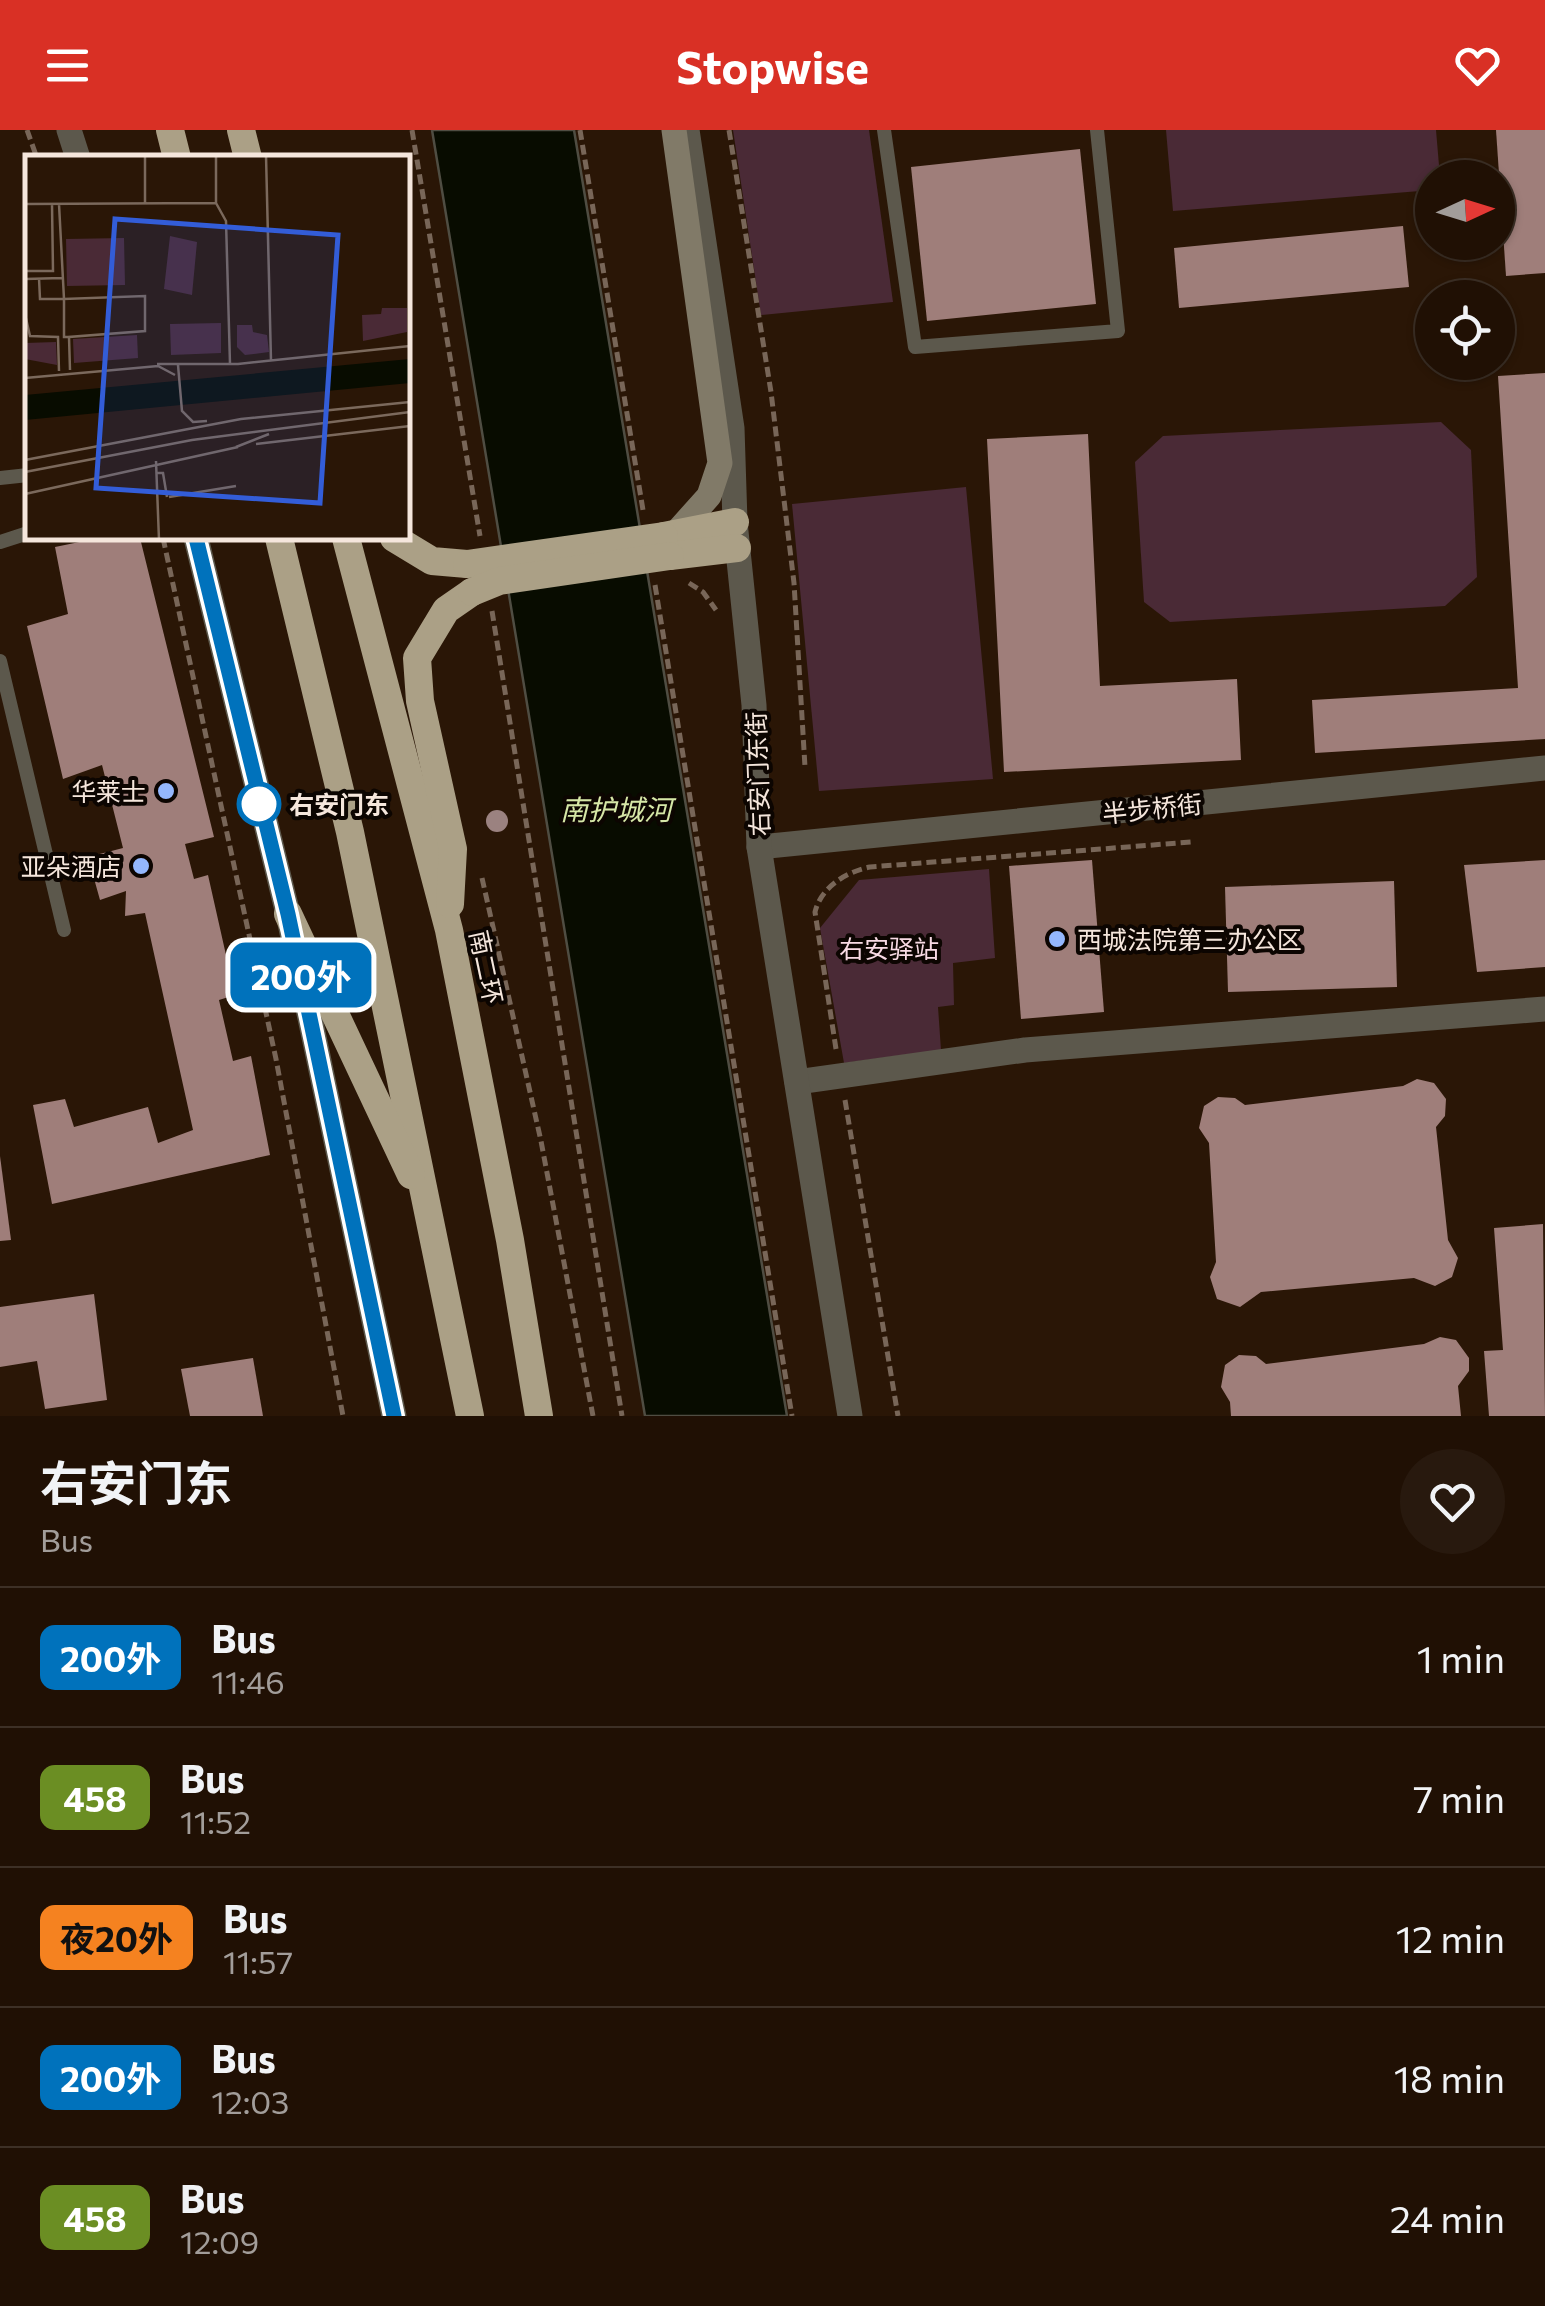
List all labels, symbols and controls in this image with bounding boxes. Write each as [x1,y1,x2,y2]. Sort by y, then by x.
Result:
icon: menu [40,38,95,93]
text: Stopwise [676,38,869,93]
icon: heart [1450,38,1505,93]
inset map [25,155,410,540]
north arrow [1415,160,1515,260]
map controls [1415,160,1515,380]
button: locate [1415,280,1515,380]
street label: 右安门东街 [740,711,774,837]
place label: 华莱士 [71,776,146,806]
marker: 华莱士 [155,780,177,802]
marker: 右安门东 [238,783,280,825]
street label: 半步桥街 [1101,788,1203,828]
place label: 右安门东 [289,789,389,819]
water label: 南护城河 [560,792,677,826]
place label: 亚朵酒店 [21,851,121,881]
marker: 亚朵酒店 [130,855,152,877]
place label: 西城法院第三办公区 [1077,924,1302,954]
street label: 南二环 [465,927,509,1007]
marker: 西城法院第三办公区 [1046,928,1068,950]
park label: 右安驿站 [839,933,939,963]
line badge: 200外 [231,942,371,1008]
text: 200外 [250,954,352,997]
button: heart [1400,1449,1505,1554]
text: 右安门东 [40,1452,232,1511]
text: Bus [40,1519,93,1559]
text: Bus [211,1614,276,1661]
text: 1 min [1417,1634,1505,1681]
text: 200外 [60,1636,161,1679]
text: 11:46 [211,1661,285,1701]
text: Bus [180,1754,245,1801]
text: 7 min [1413,1774,1505,1821]
text: 458 [63,1776,127,1819]
text: 11:52 [180,1801,251,1841]
text: Bus [223,1894,288,1941]
text: 12 min [1396,1914,1505,1961]
text: 夜20外 [60,1916,173,1959]
text: 11:57 [223,1941,293,1981]
text: Bus [211,2034,276,2081]
text: 18 min [1394,2054,1505,2101]
text: 200外 [60,2056,161,2099]
text: 12:03 [211,2081,289,2121]
text: Bus [180,2174,245,2221]
text: 24 min [1390,2194,1505,2241]
text: 458 [63,2196,127,2239]
text: 12:09 [180,2221,259,2261]

